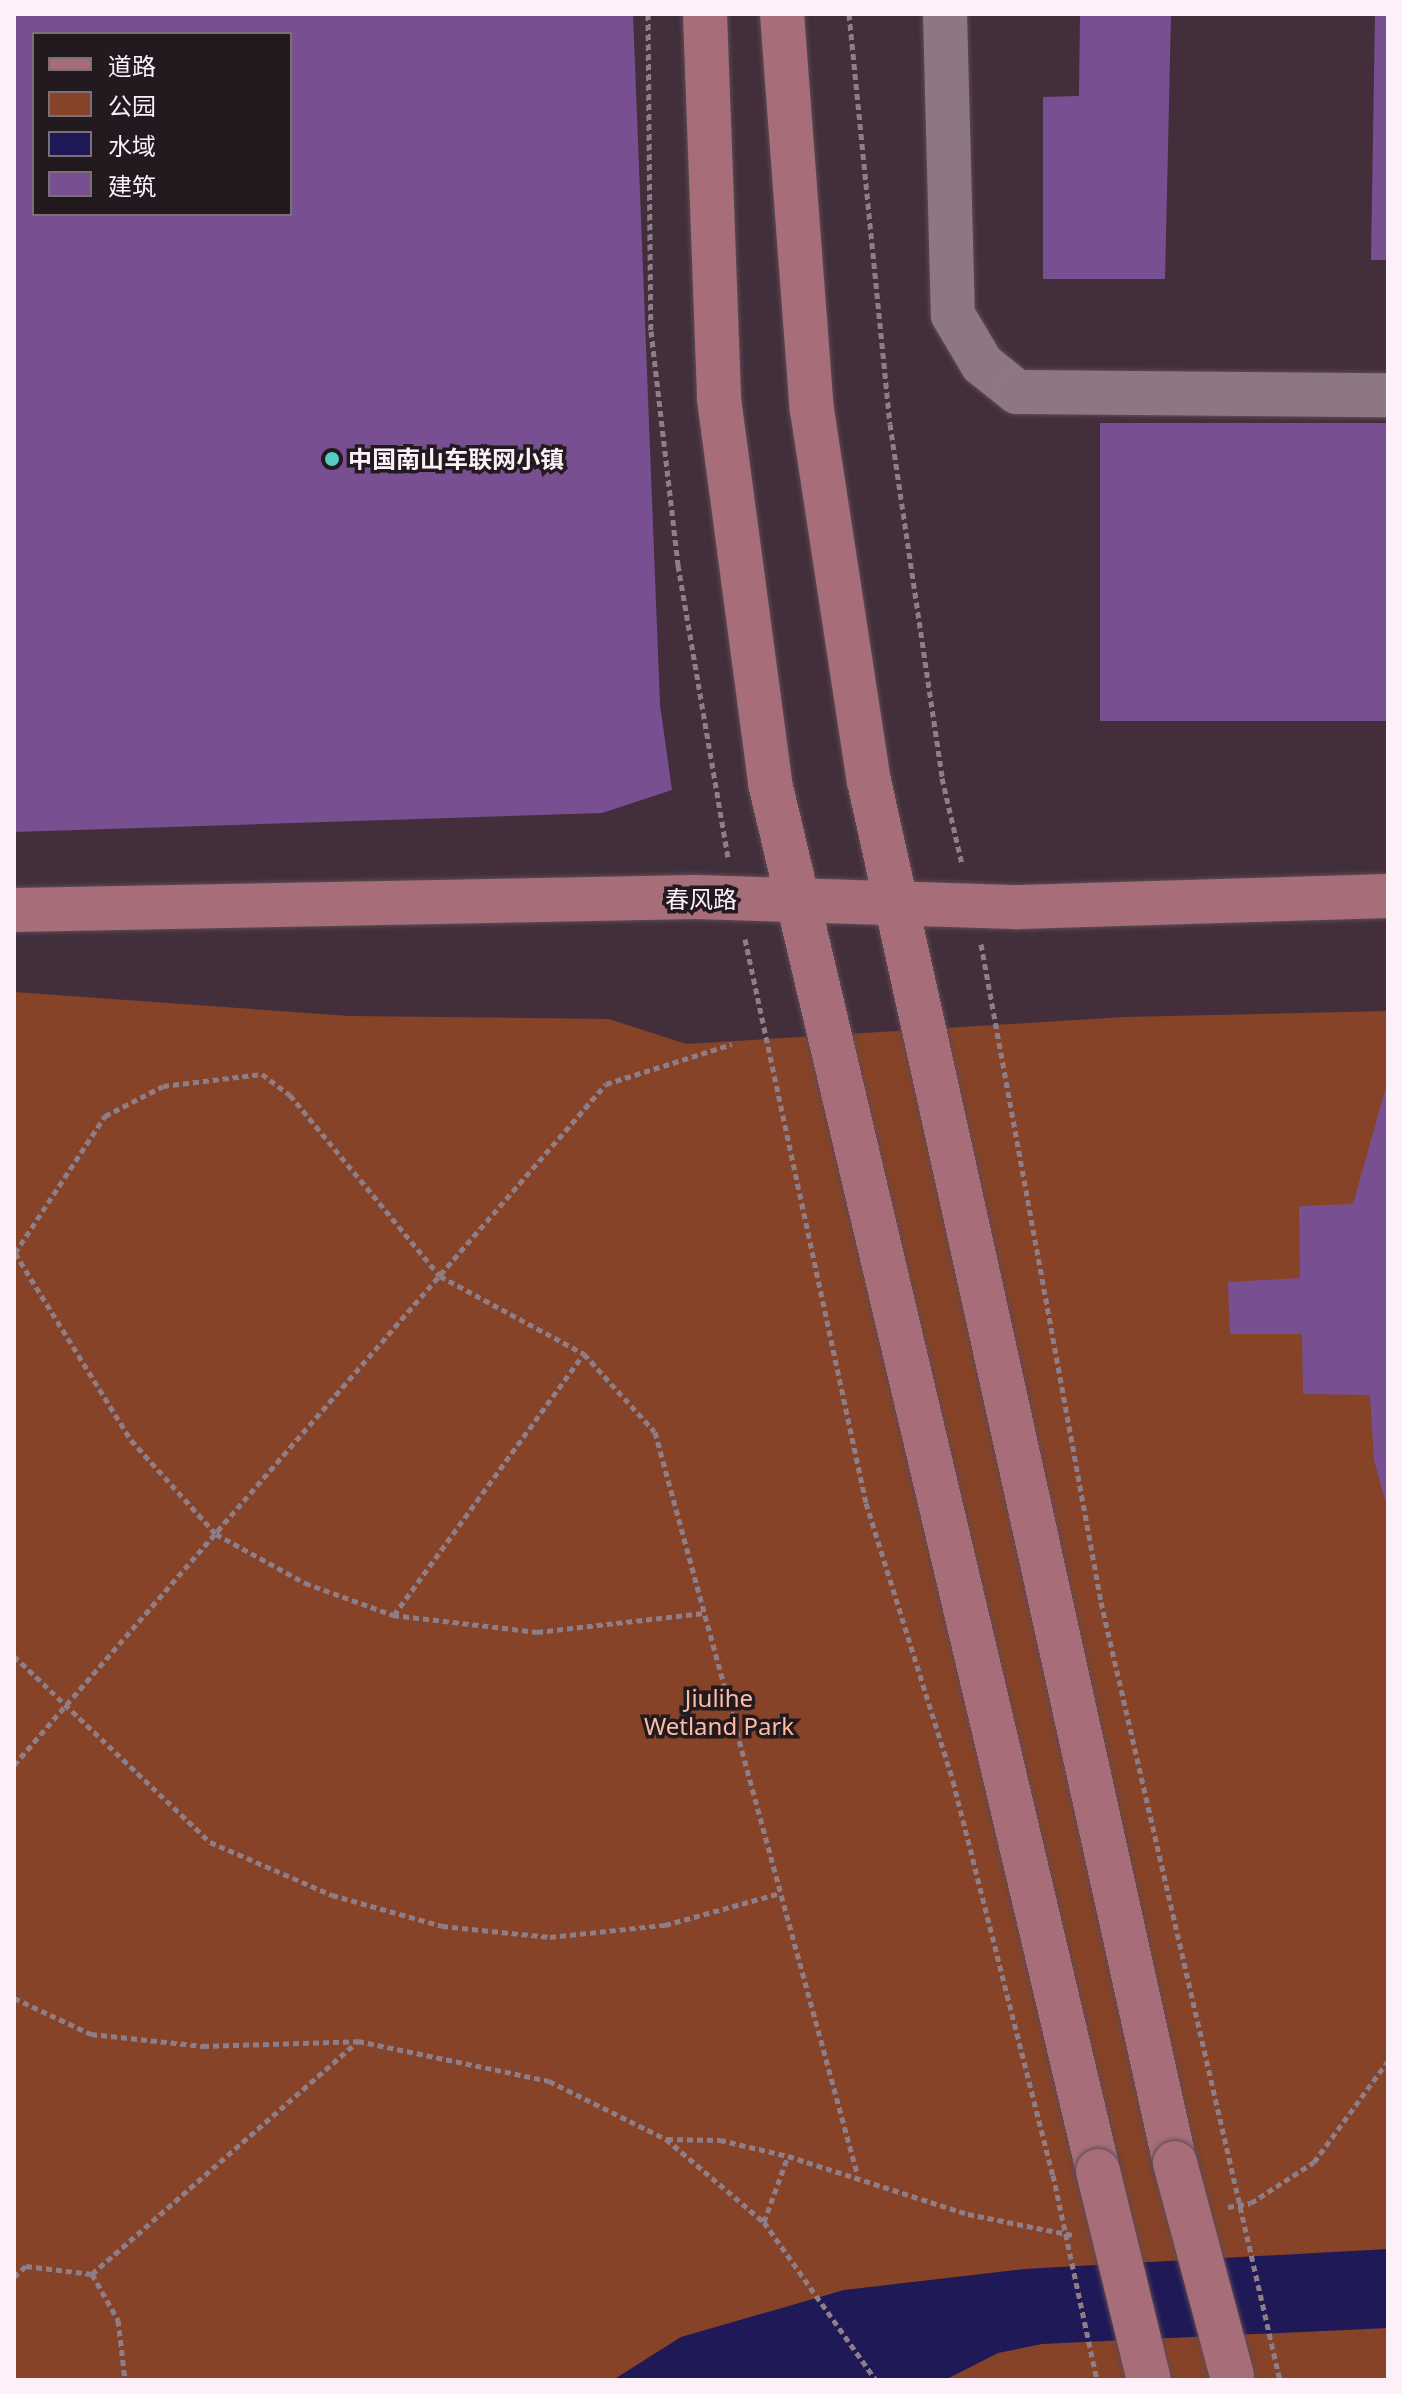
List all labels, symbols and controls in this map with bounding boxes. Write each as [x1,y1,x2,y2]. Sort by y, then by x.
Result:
legend [32,32,292,216]
text: 道路 [108,49,156,82]
text: 公园 [108,89,156,122]
text: 水域 [108,129,156,162]
text: 建筑 [108,169,156,202]
place label: 中国南山车联网小镇 [348,445,564,473]
marker: 中国南山车联网小镇 [323,450,341,468]
street label: 春风路 [665,885,737,913]
park label: Jiulihe Wetland Park [644,1684,794,1740]

